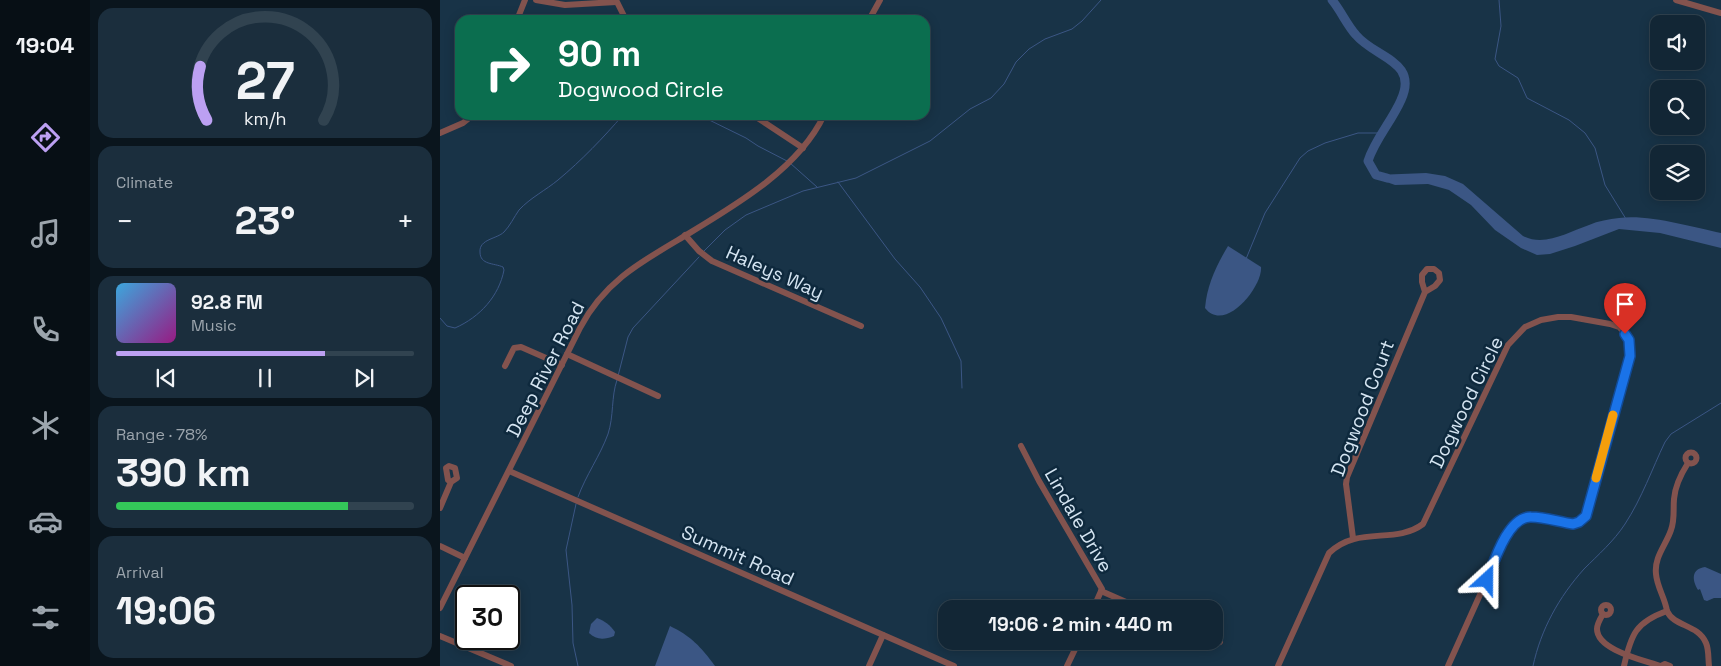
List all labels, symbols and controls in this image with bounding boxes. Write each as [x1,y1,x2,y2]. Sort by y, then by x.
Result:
map controls [1650,15,1705,200]
button: sound [1650,15,1705,70]
text: 19:04 [16,31,74,59]
text: 90 m [558,32,641,76]
icon: right [475,35,540,100]
text: 27 [235,48,295,114]
text: Dogwood Circle [558,75,724,103]
button: search [1650,80,1705,135]
text: km/h [244,107,286,130]
icon: directions [28,120,63,155]
button: layers [1650,145,1705,200]
text: Climate [116,172,173,193]
text: 23° [235,197,295,245]
text: − [116,203,133,239]
text: + [397,203,414,239]
icon: music [28,216,63,251]
street label: Haleys Way [722,240,828,305]
pin [1604,283,1646,334]
text: 92.8 FM [191,290,263,315]
icon: arrive [1611,290,1639,318]
street label: Deep River Road [501,297,590,441]
icon: phone [28,312,63,347]
text: Music [191,315,237,336]
street label: Dogwood Circle [1424,332,1509,472]
street label: Dogwood Court [1325,337,1400,480]
icon: previous [152,364,180,392]
icon: pause [251,364,279,392]
icon: next [350,364,378,392]
icon: climate [28,408,63,443]
text: Range · 78% [116,424,207,445]
text: 390 km [116,449,251,497]
street label: Lindale Drive [1039,464,1118,577]
icon: car [28,504,63,539]
street label: Summit Road [678,519,798,591]
position arrow [1460,553,1512,605]
text: Arrival [116,562,164,583]
speed limit sign: 30 [455,585,520,650]
text: 19:06 [116,587,216,635]
icon: filters [28,600,63,635]
text: 19:06 · 2 min · 440 m [988,612,1173,637]

